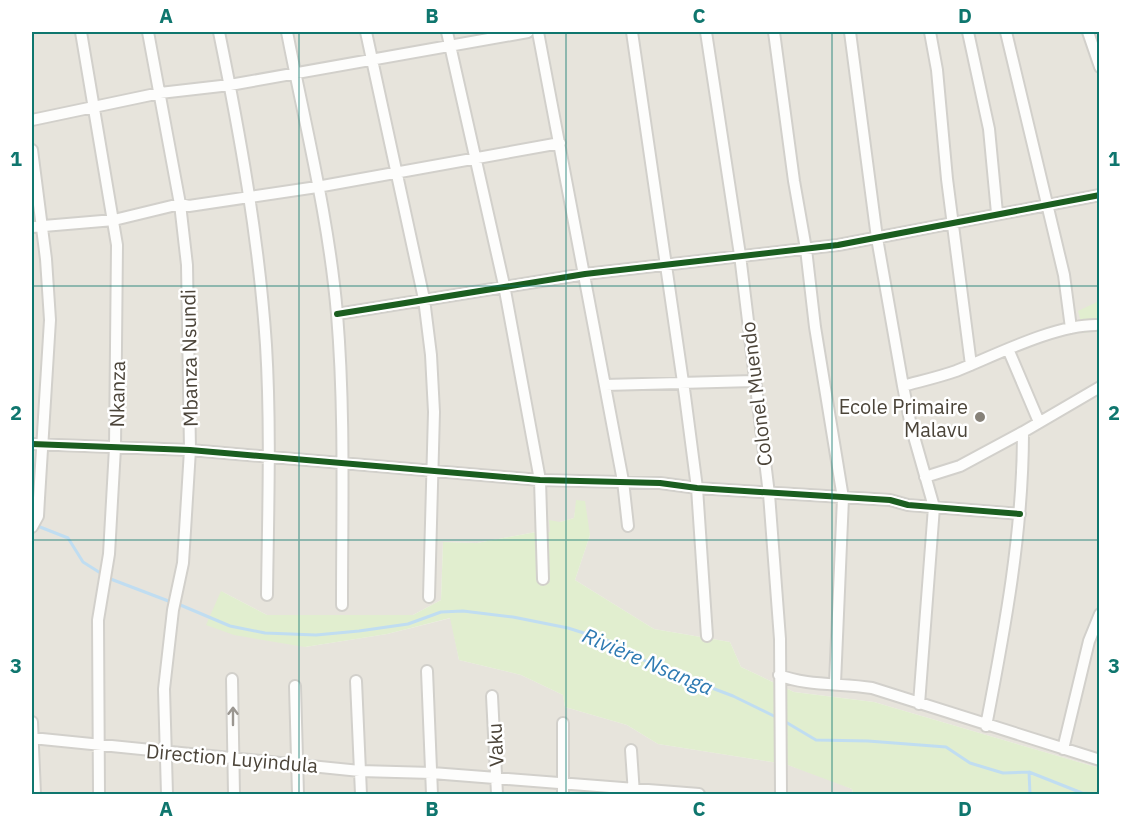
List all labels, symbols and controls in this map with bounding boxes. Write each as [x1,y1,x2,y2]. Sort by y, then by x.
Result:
text: A [159,2,173,29]
text: B [425,2,439,29]
text: C [692,2,706,29]
text: D [958,2,972,29]
text: 1 [10,145,22,172]
text: 1 [1108,145,1120,172]
street label: Mbanza Nsundi [174,289,204,427]
street label: Colonel Muendo [734,320,778,468]
street label: Nkanza [103,360,131,428]
place label: Ecole Primaire Malavu [839,393,968,443]
text: 2 [10,399,22,426]
text: 2 [1108,399,1120,426]
marker: Ecole Primaire Malavu [973,410,987,424]
water label: Rivière Nsanga [578,621,718,701]
text: 3 [10,652,22,679]
text: 3 [1108,652,1120,679]
one-way arrow [227,706,238,726]
street label: Vaku [480,722,510,768]
street label: Direction Luyindula [145,737,319,779]
text: A [159,795,173,822]
text: B [425,795,439,822]
text: C [692,795,706,822]
text: D [958,795,972,822]

